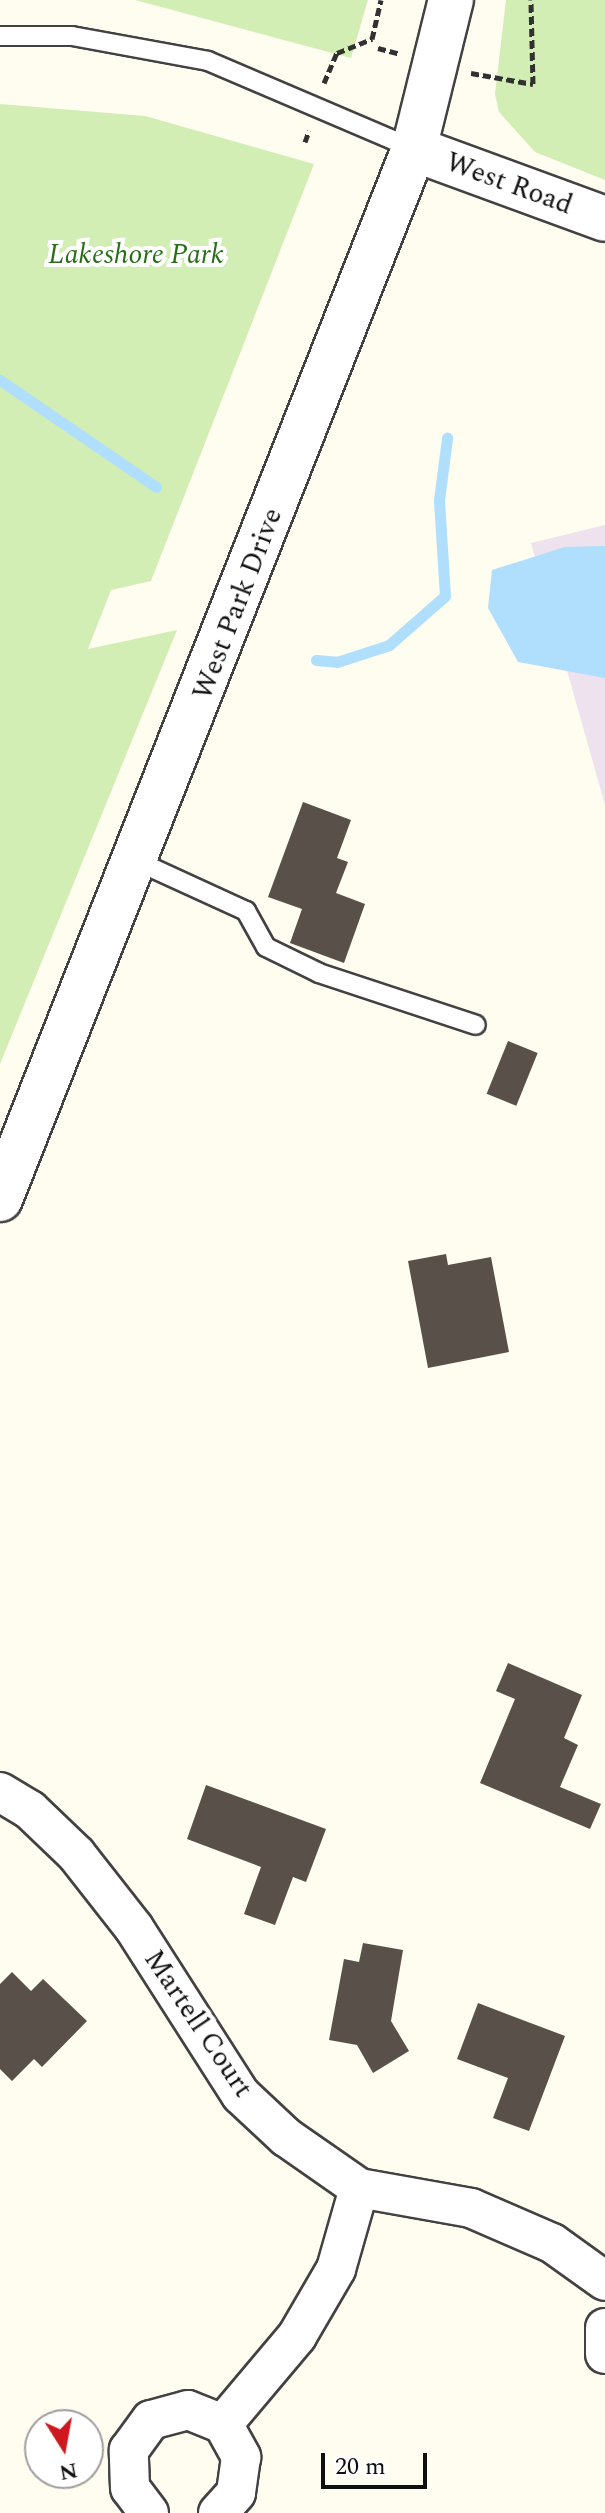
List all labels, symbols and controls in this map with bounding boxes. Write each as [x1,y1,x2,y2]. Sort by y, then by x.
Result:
street label: West Road [441,146,577,222]
park label: Lakeshore Park [48,238,224,272]
street label: West Park Drive [186,503,290,705]
street label: Martell Court [136,1944,260,2104]
north arrow [24,2409,104,2489]
scale bar [325,2437,431,2487]
text: 20 m [335,2449,386,2485]
text: N [56,2453,80,2489]

